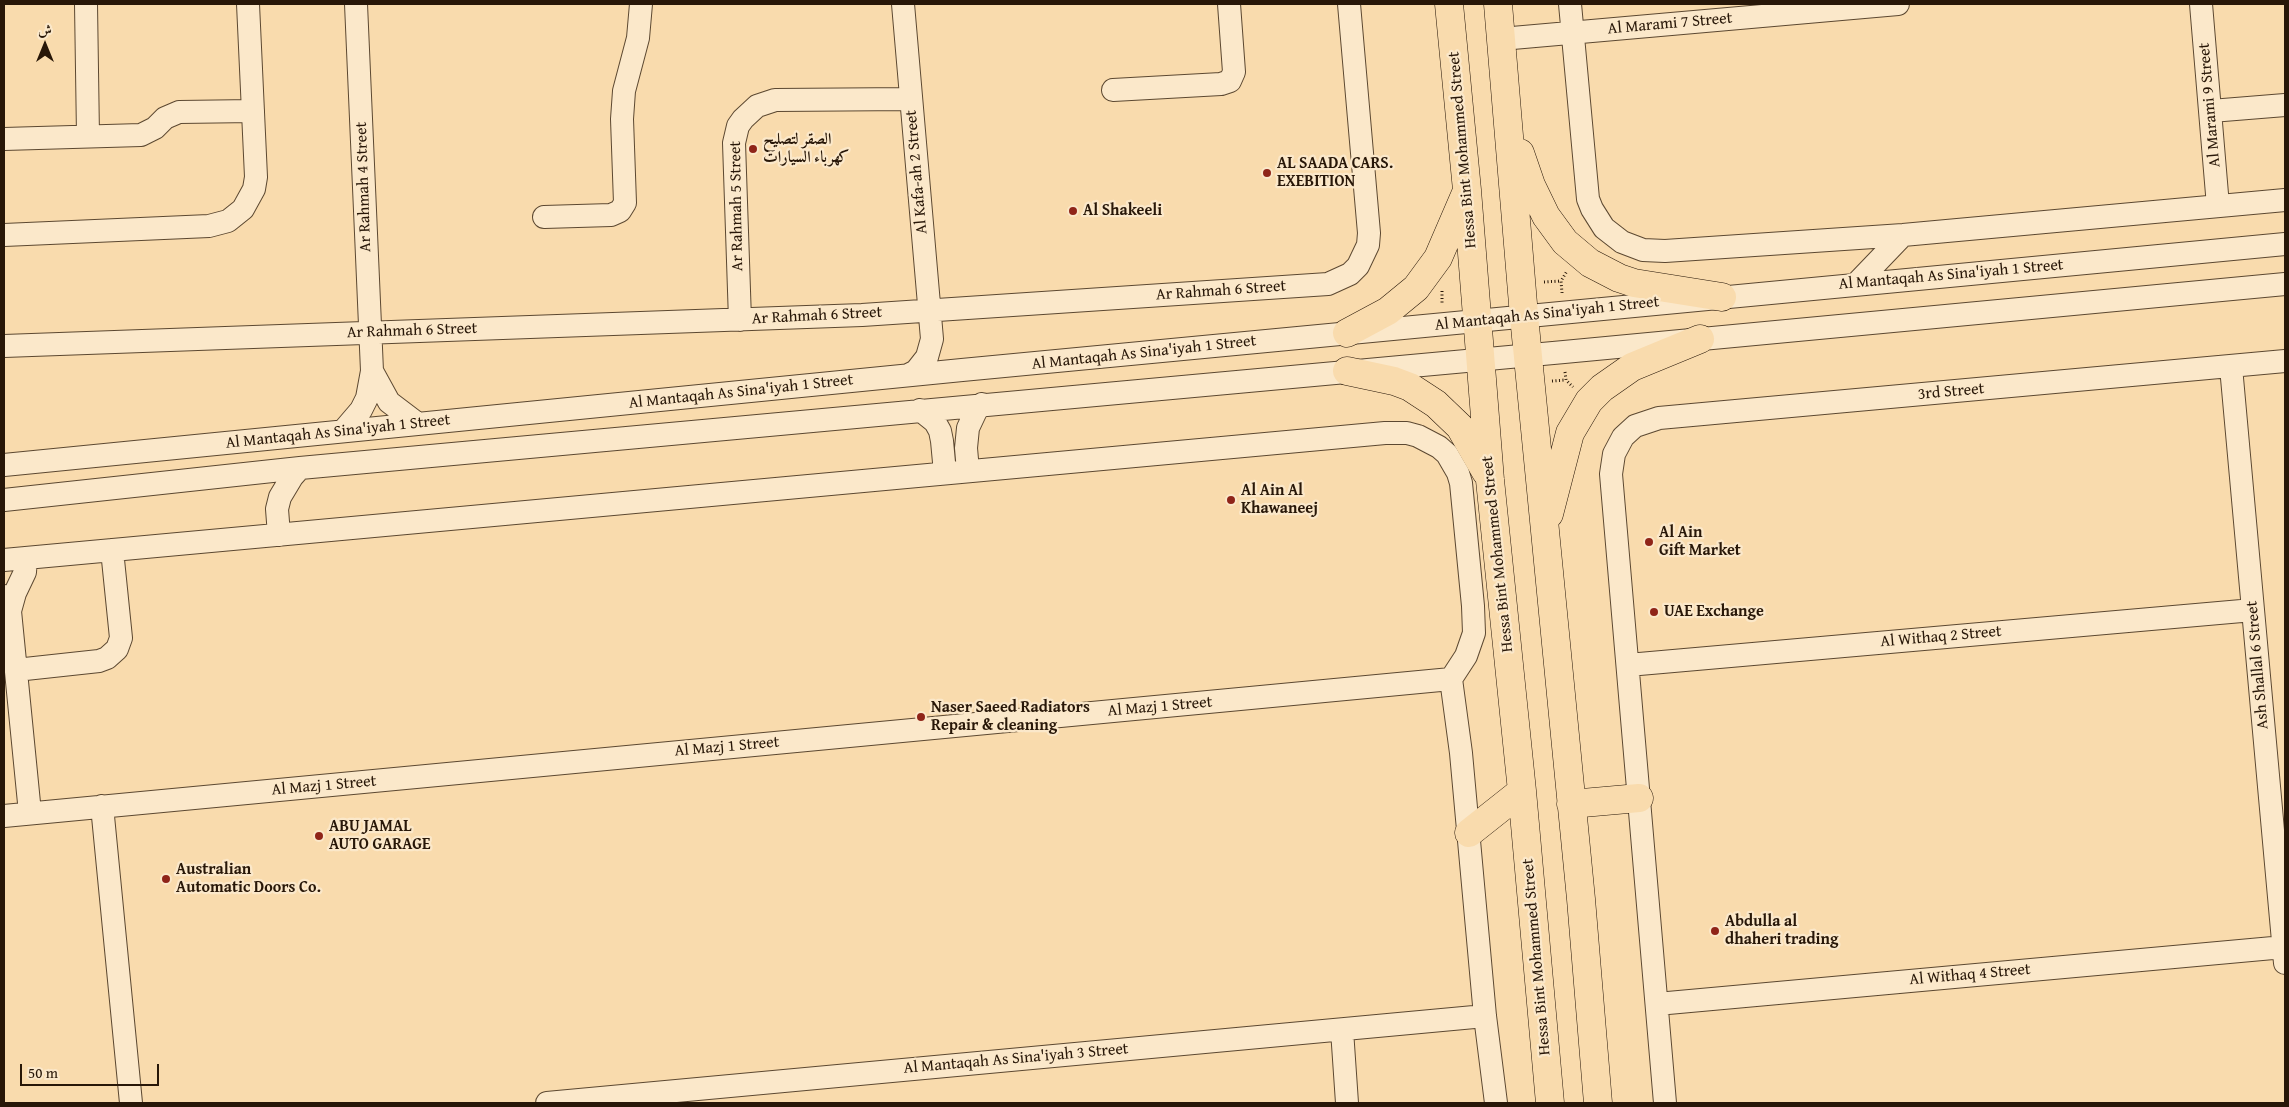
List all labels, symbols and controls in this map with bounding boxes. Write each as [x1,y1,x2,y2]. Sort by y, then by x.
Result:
street label: Al Marami 7 Street [1607,9,1733,39]
north arrow [20,20,70,70]
text: ش [38,20,52,40]
street label: Al Marami 9 Street [2195,42,2225,168]
street label: Hessa Bint Mohammed Street [1445,51,1481,249]
street label: Al Kafa-ah 2 Street [902,109,932,235]
street label: Ar Rahmah 4 Street [352,121,376,253]
place label: الصقر لتصليح كهرباء السيارات [763,130,849,168]
street label: Ar Rahmah 5 Street [726,141,748,271]
marker: الصقر لتصليح كهرباء السيارات [747,143,759,155]
place label: AL SAADA CARS. EXEBITION [1277,154,1393,192]
marker: AL SAADA CARS. EXEBITION [1261,167,1273,179]
place label: Al Shakeeli [1083,201,1162,221]
marker: Al Shakeeli [1067,205,1079,217]
street label: Al Mantaqah As Sina'iyah 1 Street [1838,256,2064,294]
street label: Ar Rahmah 6 Street [1155,277,1287,305]
street label: Al Mantaqah As Sina'iyah 1 Street [1434,293,1660,335]
street label: Ar Rahmah 6 Street [751,303,883,329]
street label: Ar Rahmah 6 Street [346,319,478,343]
street label: Al Mantaqah As Sina'iyah 1 Street [1031,332,1257,374]
street label: Al Mantaqah As Sina'iyah 1 Street [628,371,854,413]
street label: 3rd Street [1917,380,1985,404]
street label: Al Mantaqah As Sina'iyah 1 Street [225,411,451,453]
street label: Hessa Bint Mohammed Street [1478,455,1518,653]
place label: Al Ain Al Khawaneej [1241,481,1318,519]
marker: Al Ain Al Khawaneej [1225,494,1237,506]
place label: Al Ain Gift Market [1659,523,1741,561]
marker: Al Ain Gift Market [1643,536,1655,548]
street label: Ash Shallal 6 Street [2243,600,2273,730]
place label: UAE Exchange [1664,602,1764,622]
marker: UAE Exchange [1648,606,1660,618]
street label: Al Withaq 2 Street [1880,622,2002,652]
street label: Al Mazj 1 Street [1107,693,1213,721]
place label: Naser Saeed Radiators Repair & cleaning [931,698,1090,736]
marker: Naser Saeed Radiators Repair & cleaning [915,711,927,723]
street label: Al Mazj 1 Street [674,733,780,761]
street label: Al Mazj 1 Street [271,772,377,800]
place label: ABU JAMAL AUTO GARAGE [329,817,431,855]
marker: ABU JAMAL AUTO GARAGE [313,830,325,842]
street label: Hessa Bint Mohammed Street [1519,858,1555,1056]
place label: Australian Automatic Doors Co. [176,860,321,898]
marker: Australian Automatic Doors Co. [160,873,172,885]
place label: Abdulla al dhaheri trading [1725,912,1838,950]
marker: Abdulla al dhaheri trading [1709,925,1721,937]
street label: Al Withaq 4 Street [1909,960,2031,990]
street label: Al Mantaqah As Sina'iyah 3 Street [903,1040,1129,1078]
scale bar [22,1054,161,1086]
text: 50 m [28,1062,58,1083]

